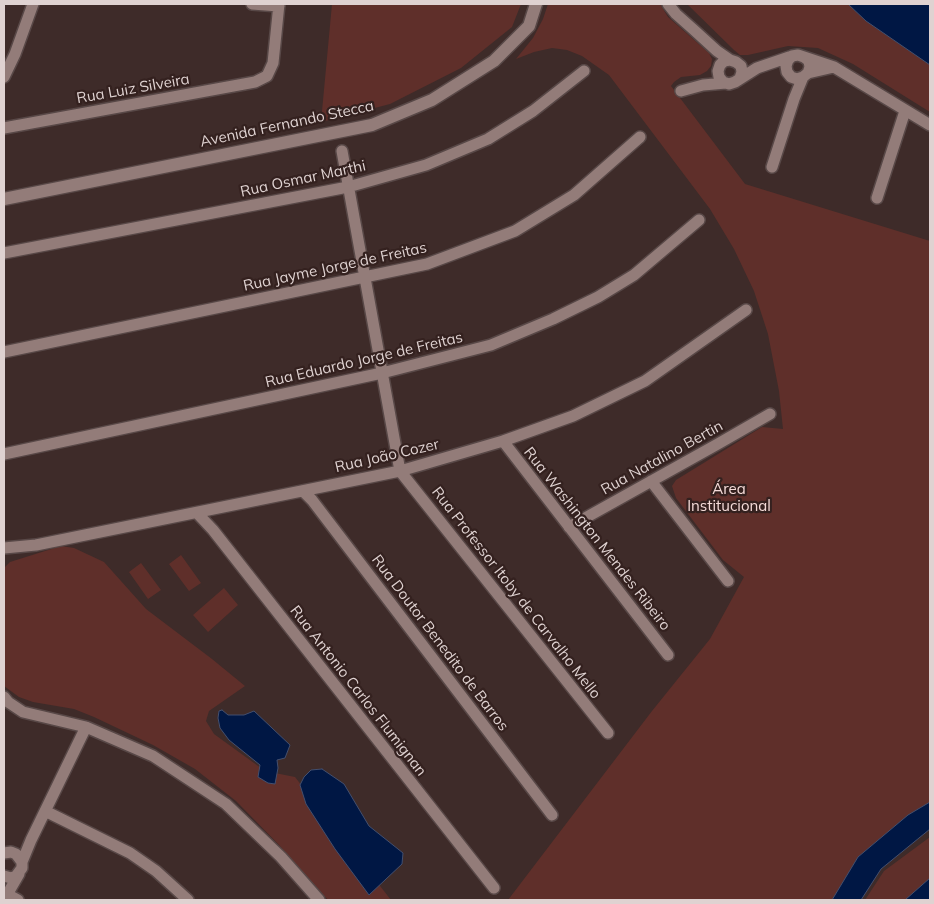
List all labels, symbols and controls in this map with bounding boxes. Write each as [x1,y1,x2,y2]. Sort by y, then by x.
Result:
street label: Rua Luiz Silveira [75,70,191,108]
street label: Avenida Fernando Stecca [199,97,375,151]
street label: Rua Osmar Marthi [239,157,367,201]
street label: Rua Jayme Jorge de Freitas [242,239,428,295]
street label: Rua Eduardo Jorge de Freitas [263,328,465,392]
street label: Rua Natalino Bertin [598,417,726,499]
street label: Rua João Cozer [333,435,441,477]
street label: Rua Washington Mendes Ribeiro [520,444,674,634]
park label: Área Institucional [687,480,771,515]
street label: Rua Professor Itoby de Carvalho Mello [428,483,604,703]
street label: Rua Doutor Benedito de Barros [368,551,512,735]
street label: Rua Antonio Carlos Flumignan [286,602,430,780]

